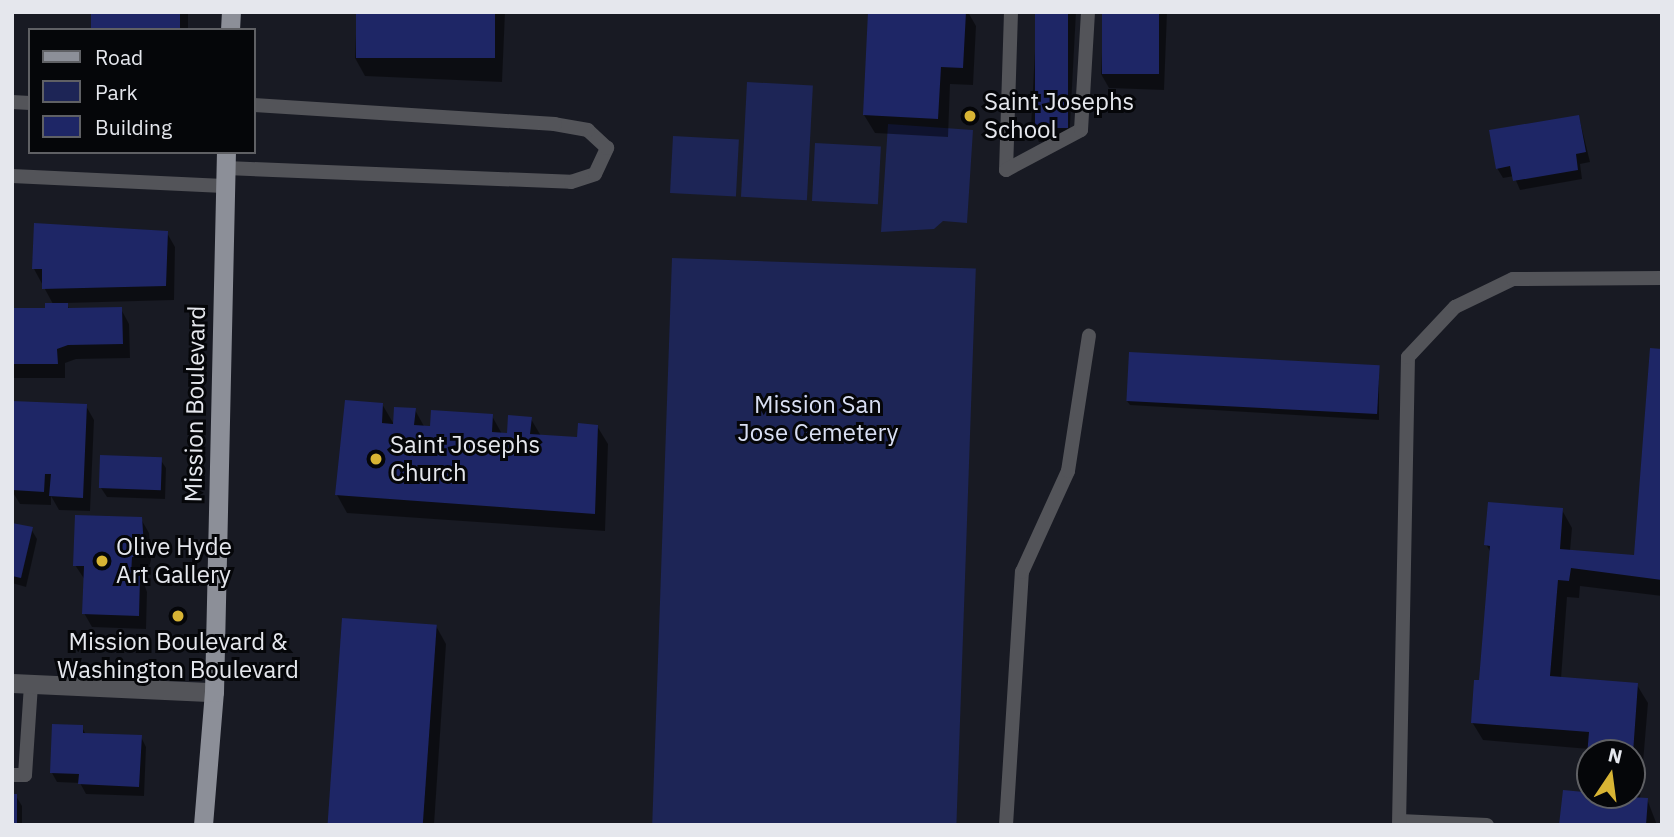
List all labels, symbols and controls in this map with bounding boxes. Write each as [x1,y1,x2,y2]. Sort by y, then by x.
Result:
legend [28,28,256,154]
text: Road [95,43,143,71]
text: Park [95,78,138,106]
place label: Saint Josephs School [984,88,1134,144]
marker: Saint Josephs School [962,108,978,124]
text: Building [95,113,172,141]
street label: Mission Boulevard [179,305,211,503]
park label: Mission San Jose Cemetery [738,391,898,447]
place label: Saint Josephs Church [390,431,540,487]
marker: Saint Josephs Church [368,451,384,467]
place label: Olive Hyde Art Gallery [116,533,232,589]
marker: Olive Hyde Art Gallery [94,553,110,569]
marker: Mission Boulevard & Washington Boulevard [170,608,186,624]
place label: Mission Boulevard & Washington Boulevard [57,628,299,684]
north arrow [1576,739,1646,809]
text: N [1606,742,1625,769]

